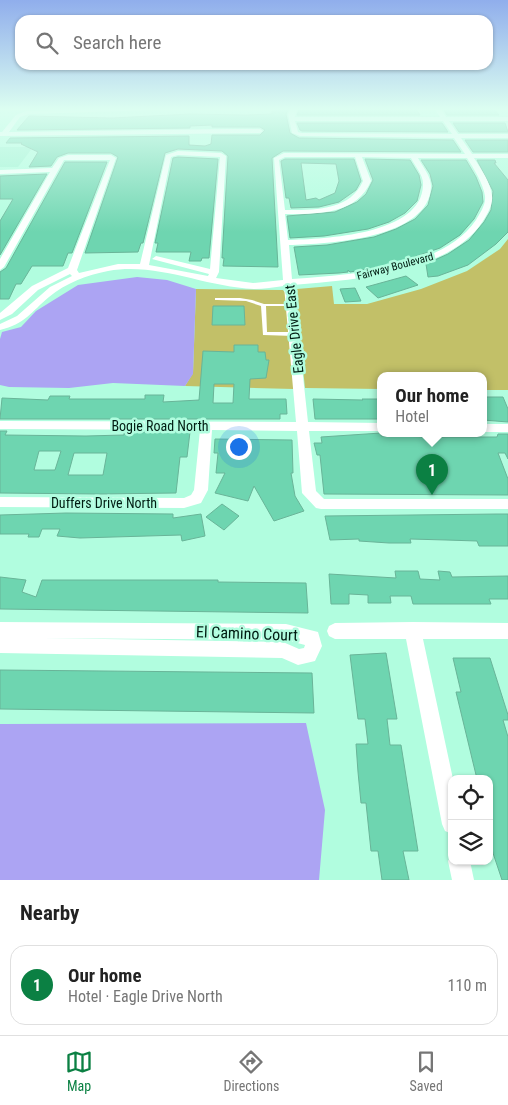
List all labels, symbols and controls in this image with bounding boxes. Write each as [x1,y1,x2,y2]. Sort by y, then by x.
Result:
search box [15,15,493,70]
icon: search [33,29,61,57]
text: Search here [73,31,161,54]
street label: Fairway Boulevard [355,250,435,283]
street label: Eagle Drive East [281,284,307,374]
popup [377,372,487,437]
text: Our home [395,384,469,407]
text: Hotel [395,407,429,426]
street label: Bogie Road North [111,418,209,434]
your location [226,434,252,460]
pin: 1 [416,454,448,495]
street label: Duffers Drive North [51,495,157,511]
street label: El Camino Court [196,622,299,645]
map controls [448,775,493,865]
button: locate [448,775,493,820]
button: layers [448,820,493,865]
text: Nearby [20,901,79,925]
text: Our home [68,964,141,987]
text: 1 [33,976,41,995]
text: 110 m [448,976,487,995]
text: Hotel · Eagle Drive North [68,987,223,1006]
tab: Map [65,1048,93,1094]
tab: Directions [223,1048,279,1094]
tab: Saved [410,1048,443,1094]

